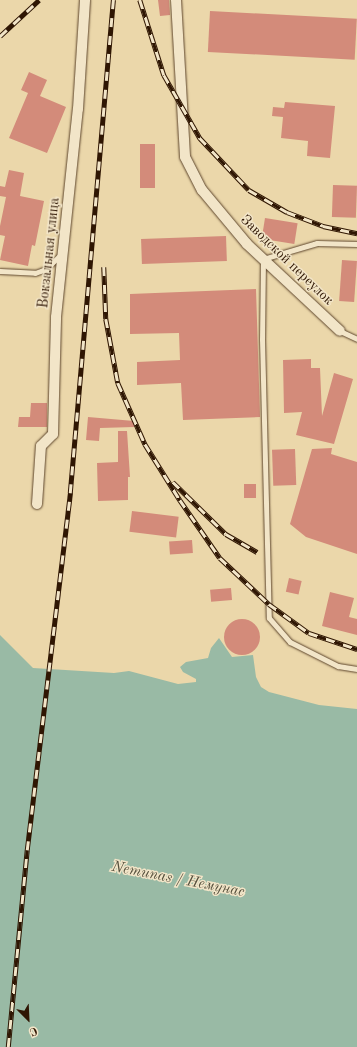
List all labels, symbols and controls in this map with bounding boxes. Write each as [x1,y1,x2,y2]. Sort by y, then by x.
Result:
street label: Вокзальная улица [35,197,63,309]
street label: Заводской переулок [237,211,337,309]
water label: Nemunas / Немунас [110,858,246,902]
north arrow [8,999,48,1039]
text: С [28,1024,39,1037]

